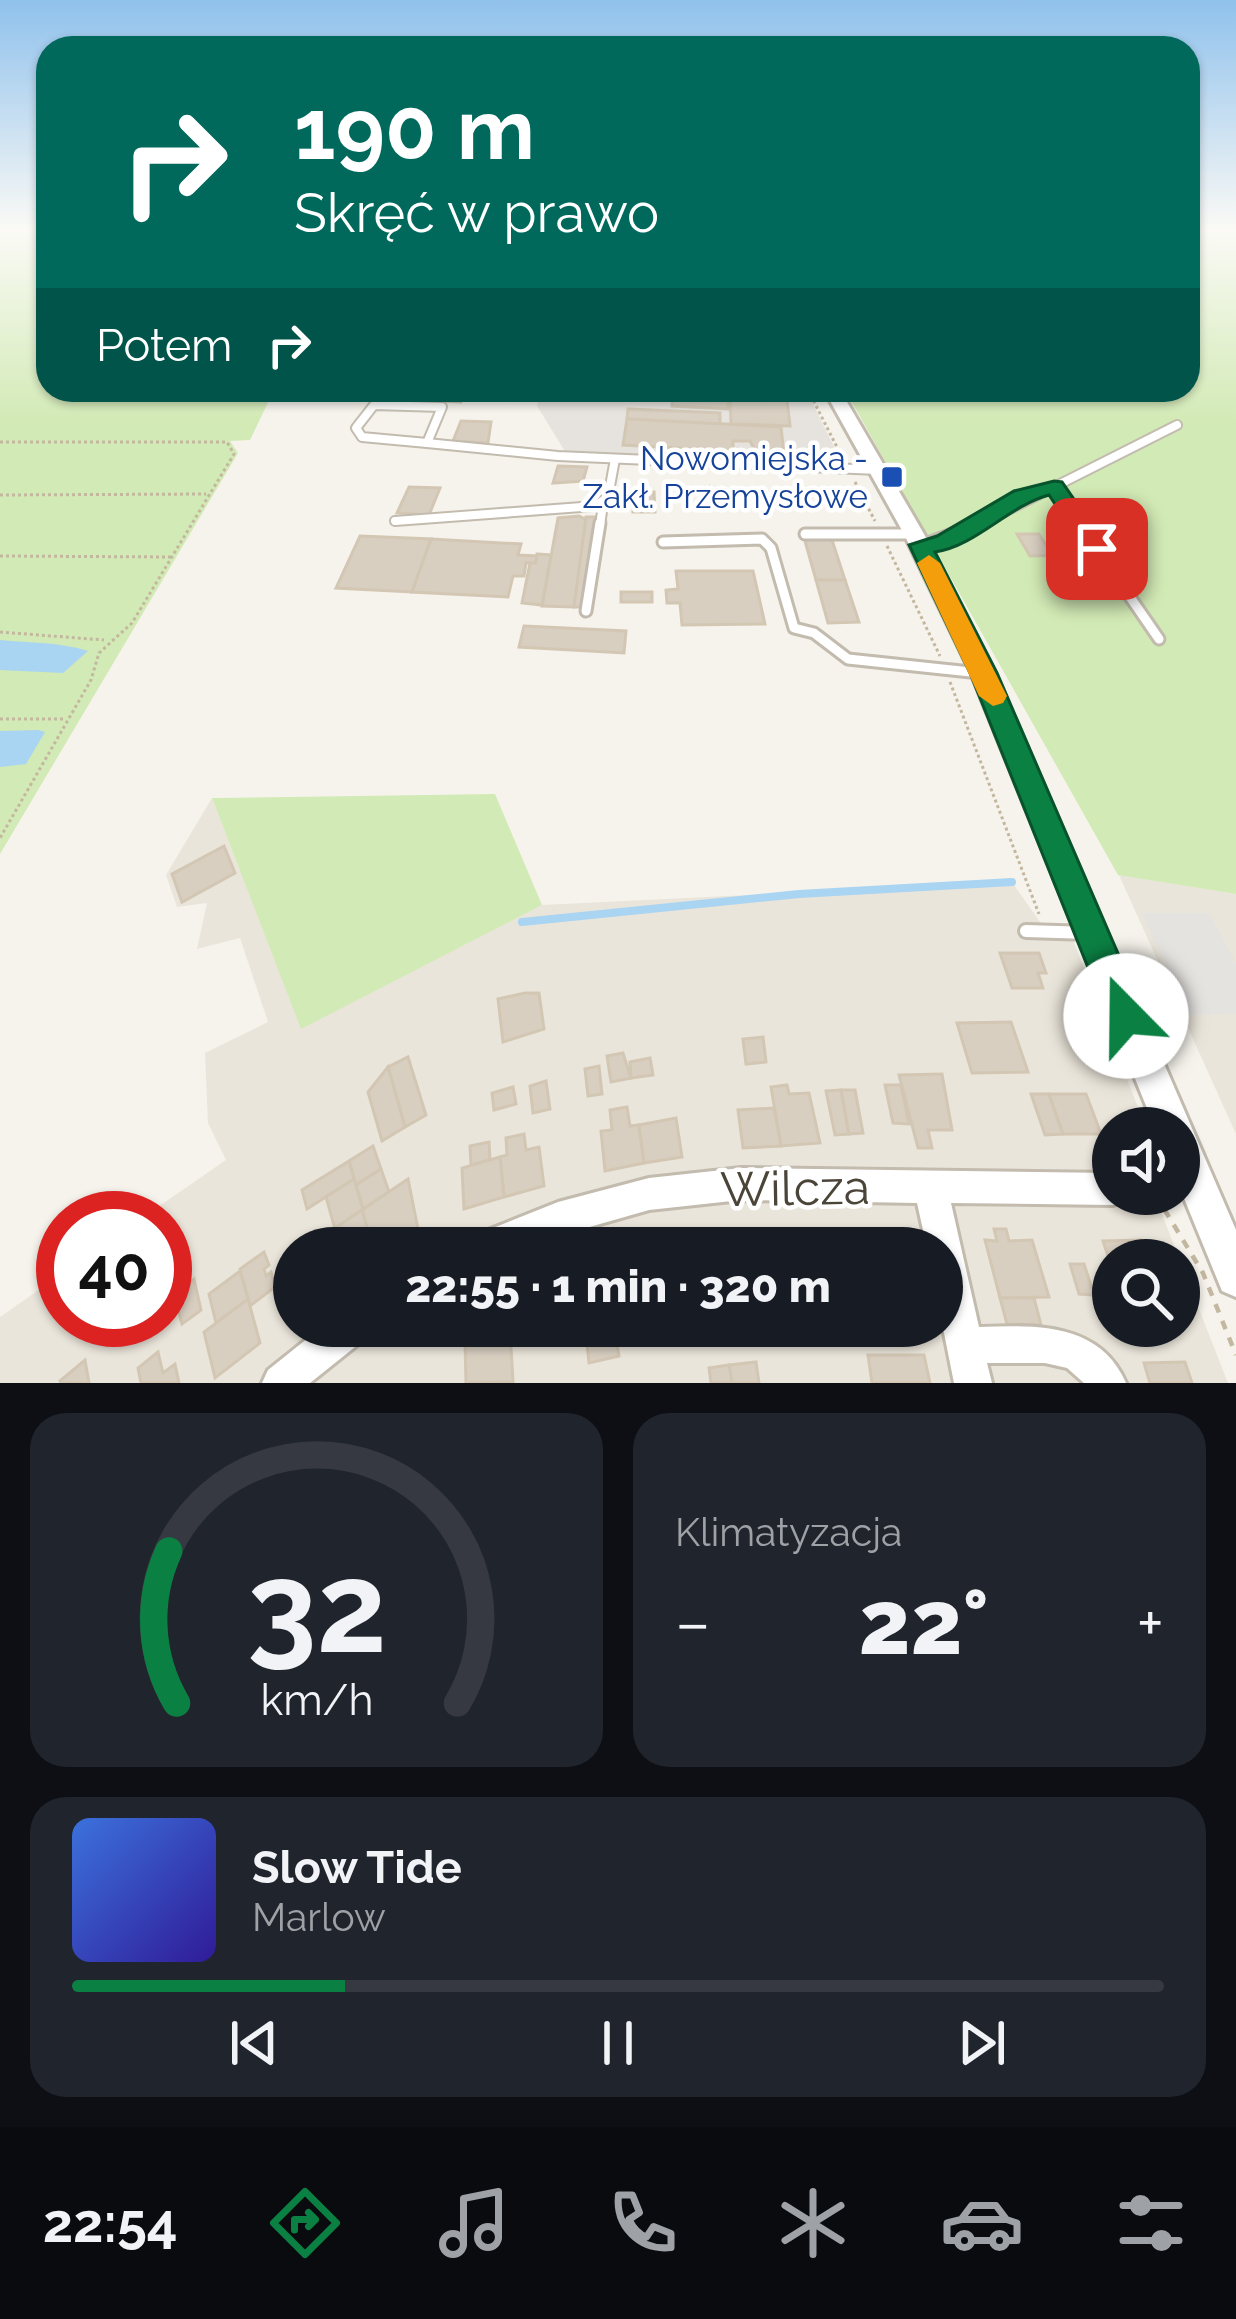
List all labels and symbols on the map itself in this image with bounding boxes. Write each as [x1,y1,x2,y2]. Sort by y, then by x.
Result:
place label: Nowomiejska - Zakł. Przemysłowe [583,439,868,516]
marker: Nowomiejska - Zakł. Przemysłowe [879,464,905,490]
pin [1046,498,1148,600]
position arrow [1063,953,1189,1079]
street label: Wilcza [720,1159,870,1217]
speed limit sign: 40 [36,1191,192,1347]

